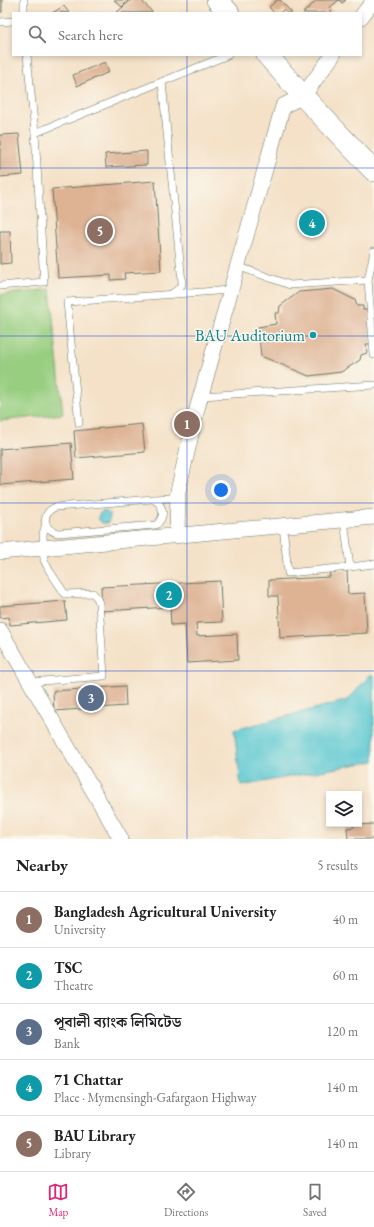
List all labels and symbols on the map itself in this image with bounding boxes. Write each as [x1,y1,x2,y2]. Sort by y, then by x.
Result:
pin: 4 [299,208,325,238]
pin: 5 [87,216,113,246]
place label: BAU Auditorium [195,325,306,346]
marker: BAU Auditorium [308,330,318,340]
pin: 1 [174,409,200,439]
your location [211,480,231,500]
pin: 2 [156,580,182,610]
pin: 3 [78,683,104,713]

